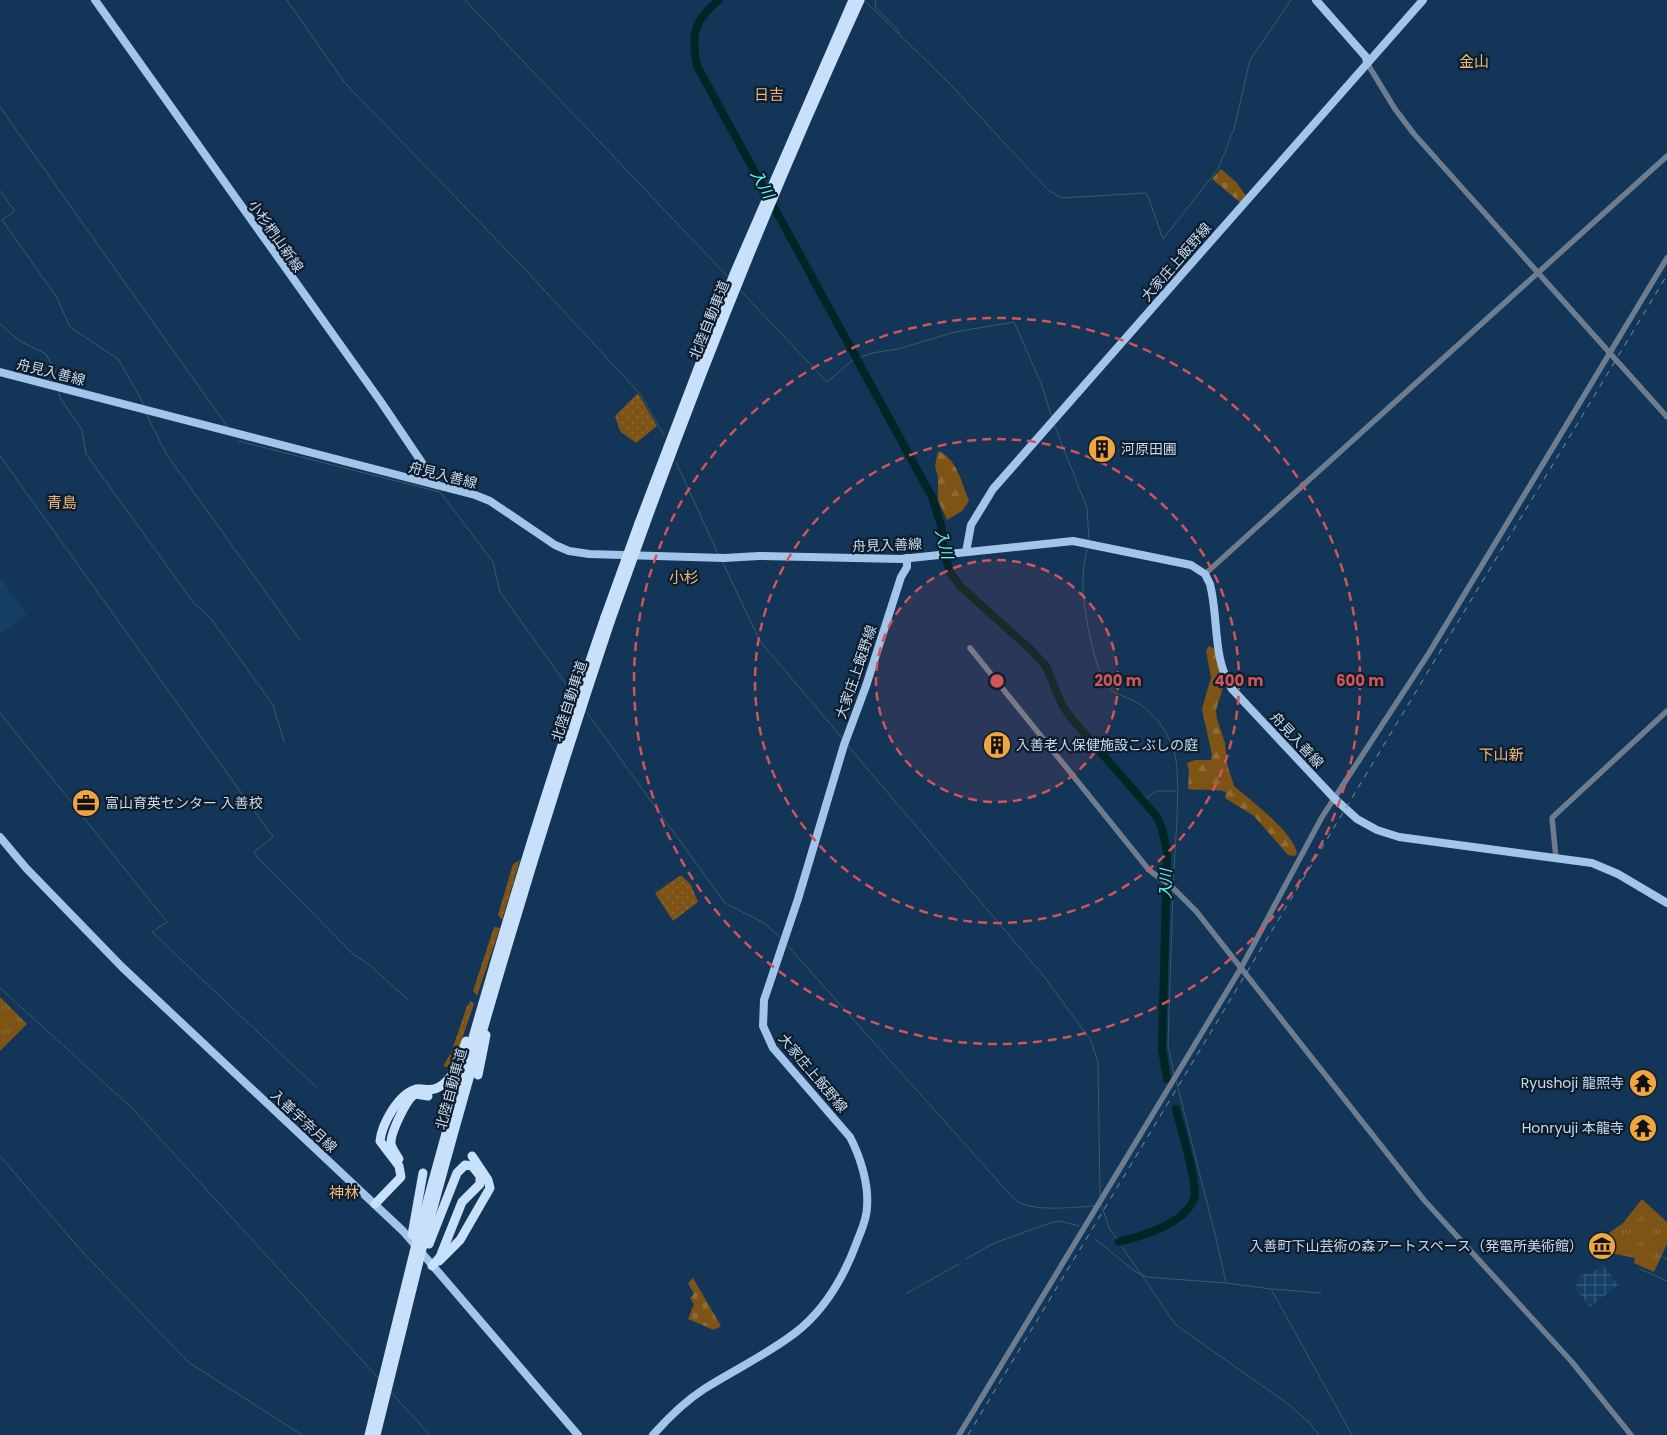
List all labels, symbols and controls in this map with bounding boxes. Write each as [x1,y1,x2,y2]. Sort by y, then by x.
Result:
district label: 金山 [1459,51,1489,72]
district label: 日吉 [754,84,784,105]
water label: 入川 [746,166,780,204]
street label: 小杉椚山新線 [244,196,308,276]
street label: 大家庄上飯野線 [1136,218,1216,306]
street label: 北陸自動車道 [684,277,734,363]
street label: 舟見入善線 [15,354,87,390]
building icon: 河原田圃 [1087,434,1117,464]
place label: 河原田圃 [1121,439,1177,459]
street label: 舟見入善線 [407,457,479,493]
district label: 青島 [47,492,77,513]
water label: 入川 [931,527,959,563]
street label: 舟見入善線 [852,534,922,556]
district label: 小杉 [669,567,699,588]
street label: 大家庄上飯野線 [831,622,881,722]
street label: 北陸自動車道 [547,658,591,744]
text: 200 m [1094,670,1142,691]
text: 400 m [1215,670,1264,691]
text: 600 m [1336,670,1384,691]
centre of rings [988,672,1006,690]
street label: 舟見入善線 [1266,708,1328,772]
building icon: 入善老人保健施設こぶしの庭 [982,730,1012,760]
place label: 入善老人保健施設こぶしの庭 [1016,735,1198,755]
district label: 下山新 [1478,744,1524,765]
office icon: 富山育英センター 入善校 [71,788,101,818]
place label: 富山育英センター 入善校 [105,793,263,813]
water label: 入川 [1155,867,1176,899]
street label: 大家庄上飯野線 [774,1029,852,1117]
street label: 北陸自動車道 [430,1046,472,1132]
temple icon: Ryushoji 龍照寺 [1628,1068,1658,1098]
place label: Ryushoji 龍照寺 [1521,1073,1624,1093]
street label: 入善宇奈月線 [266,1085,342,1157]
temple icon: Honryuji 本龍寺 [1628,1113,1658,1143]
place label: Honryuji 本龍寺 [1522,1118,1624,1138]
district label: 神林 [329,1182,359,1203]
museum icon: 入善町下山芸術の森アートスペース（発電所美術館） [1587,1231,1617,1261]
place label: 入善町下山芸術の森アートスペース（発電所美術館） [1250,1236,1583,1256]

